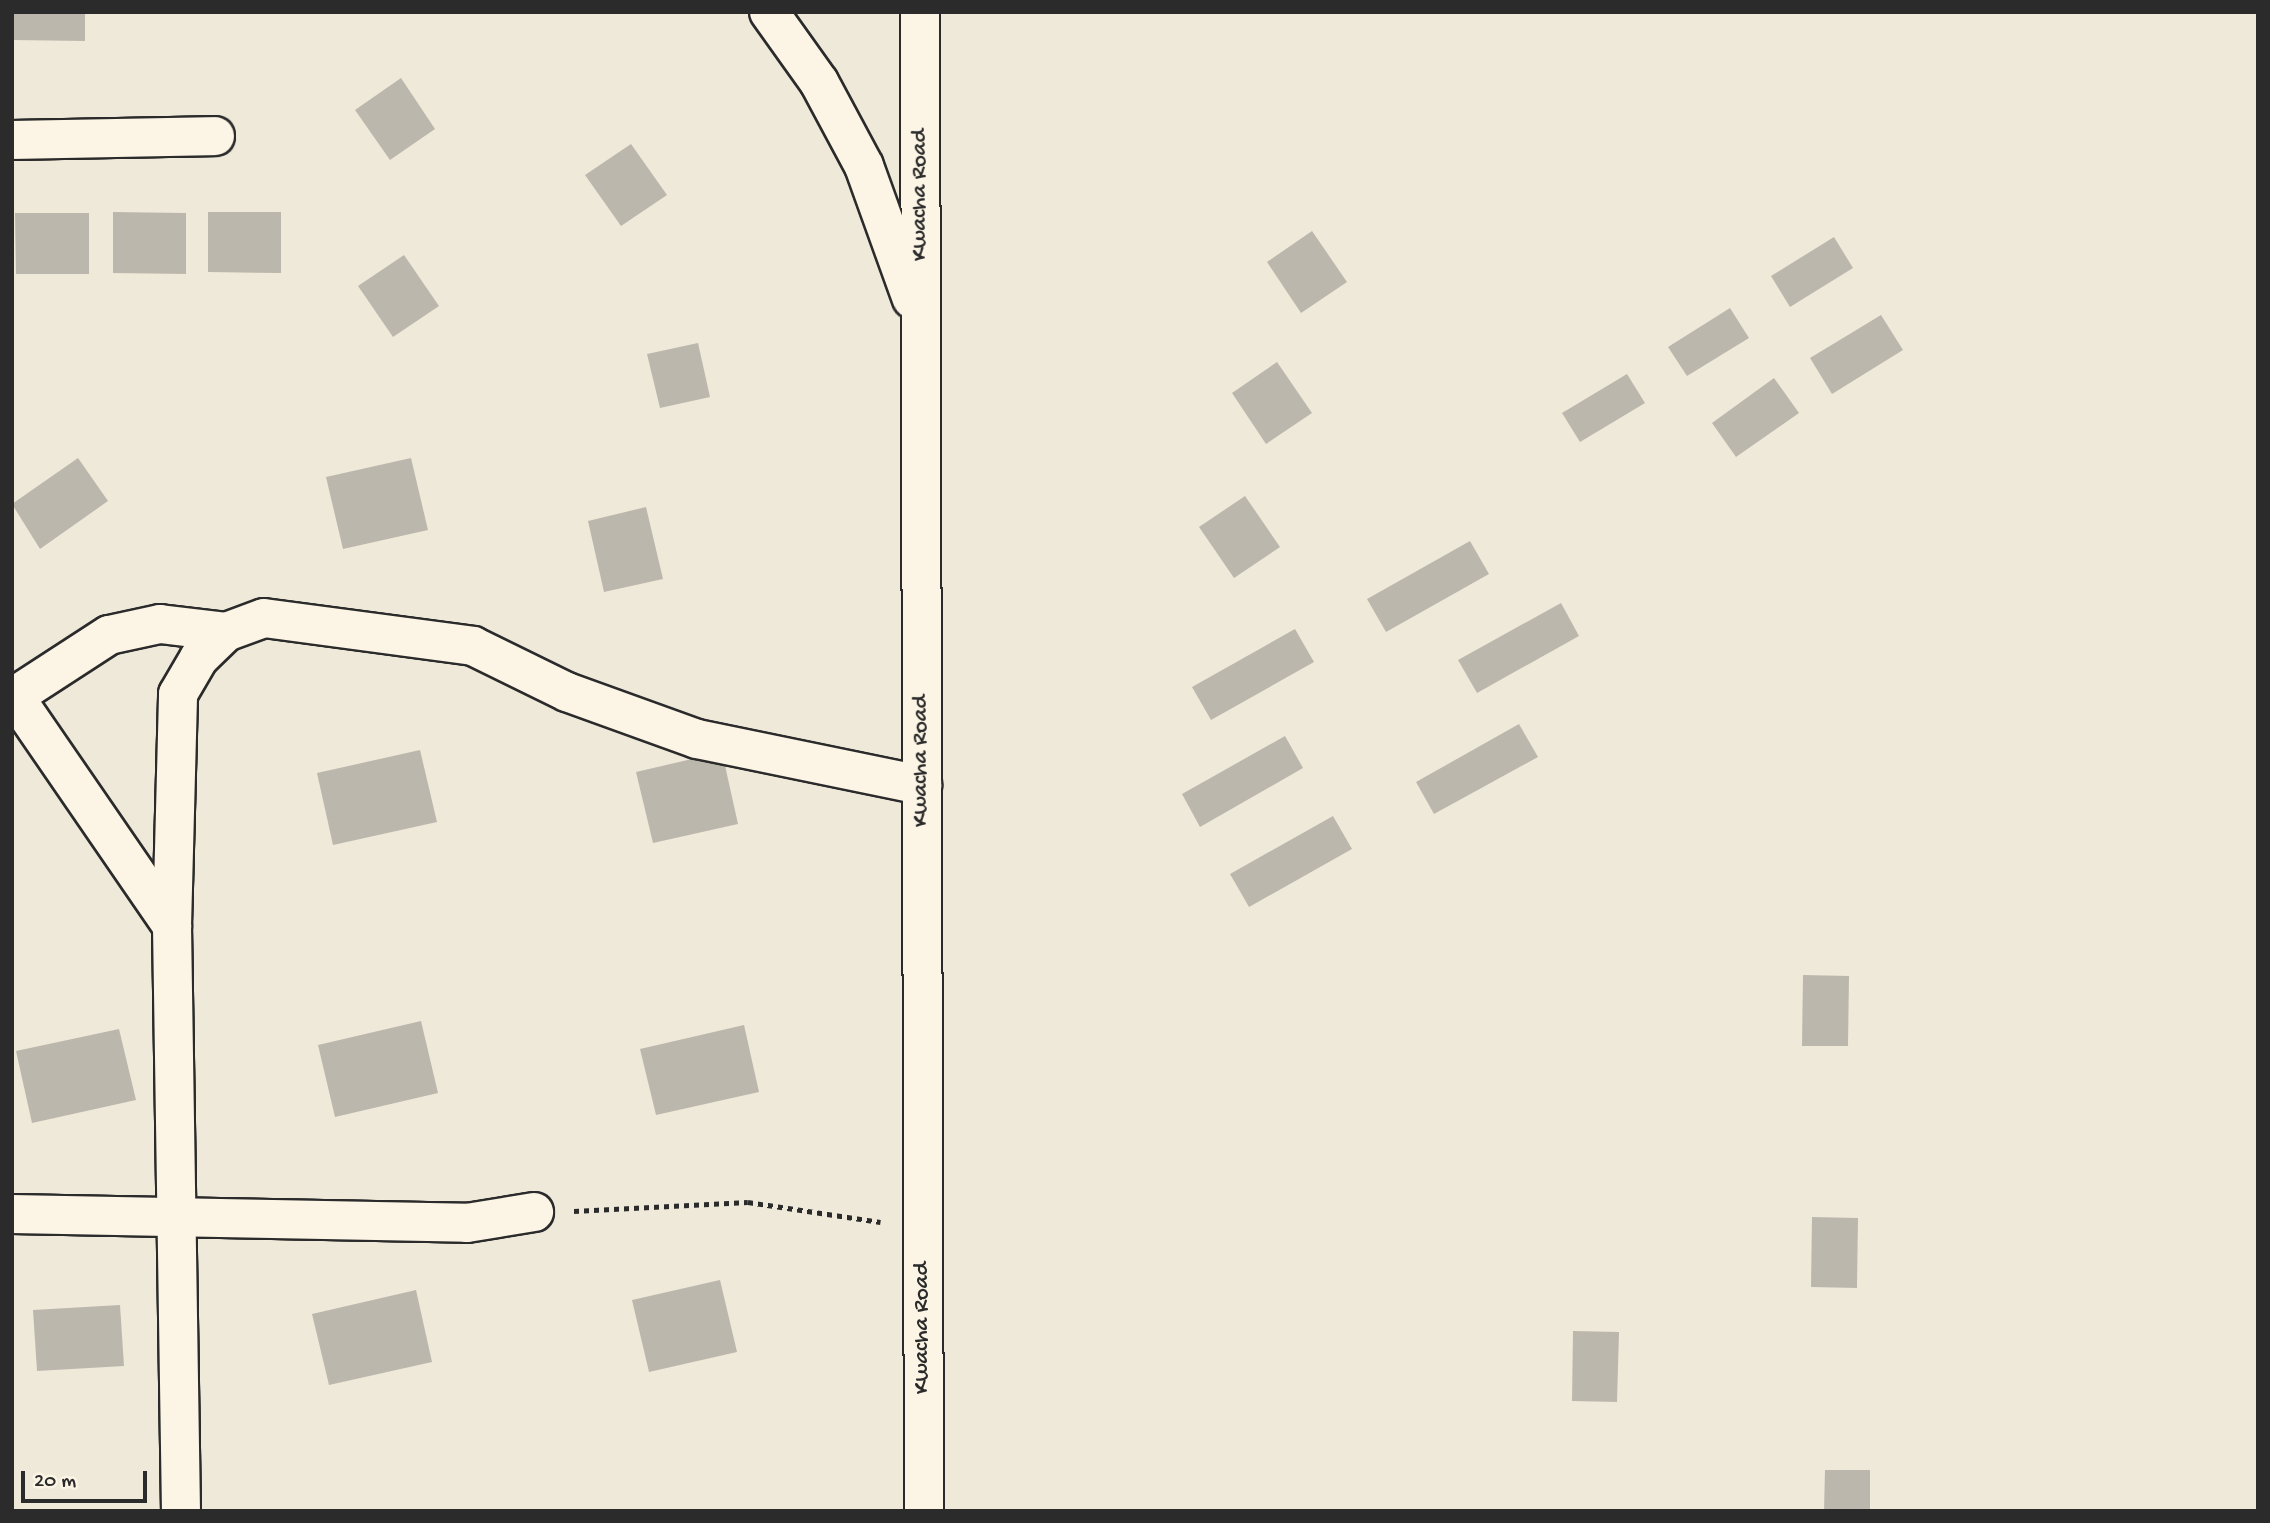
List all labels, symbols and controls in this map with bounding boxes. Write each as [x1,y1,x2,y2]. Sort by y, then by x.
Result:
street label: Kwacha Road [907,129,935,261]
street label: Kwacha Road [908,695,936,827]
street label: Kwacha Road [909,1262,937,1394]
scale bar [24,1456,150,1500]
text: 20 m [34,1470,76,1495]

